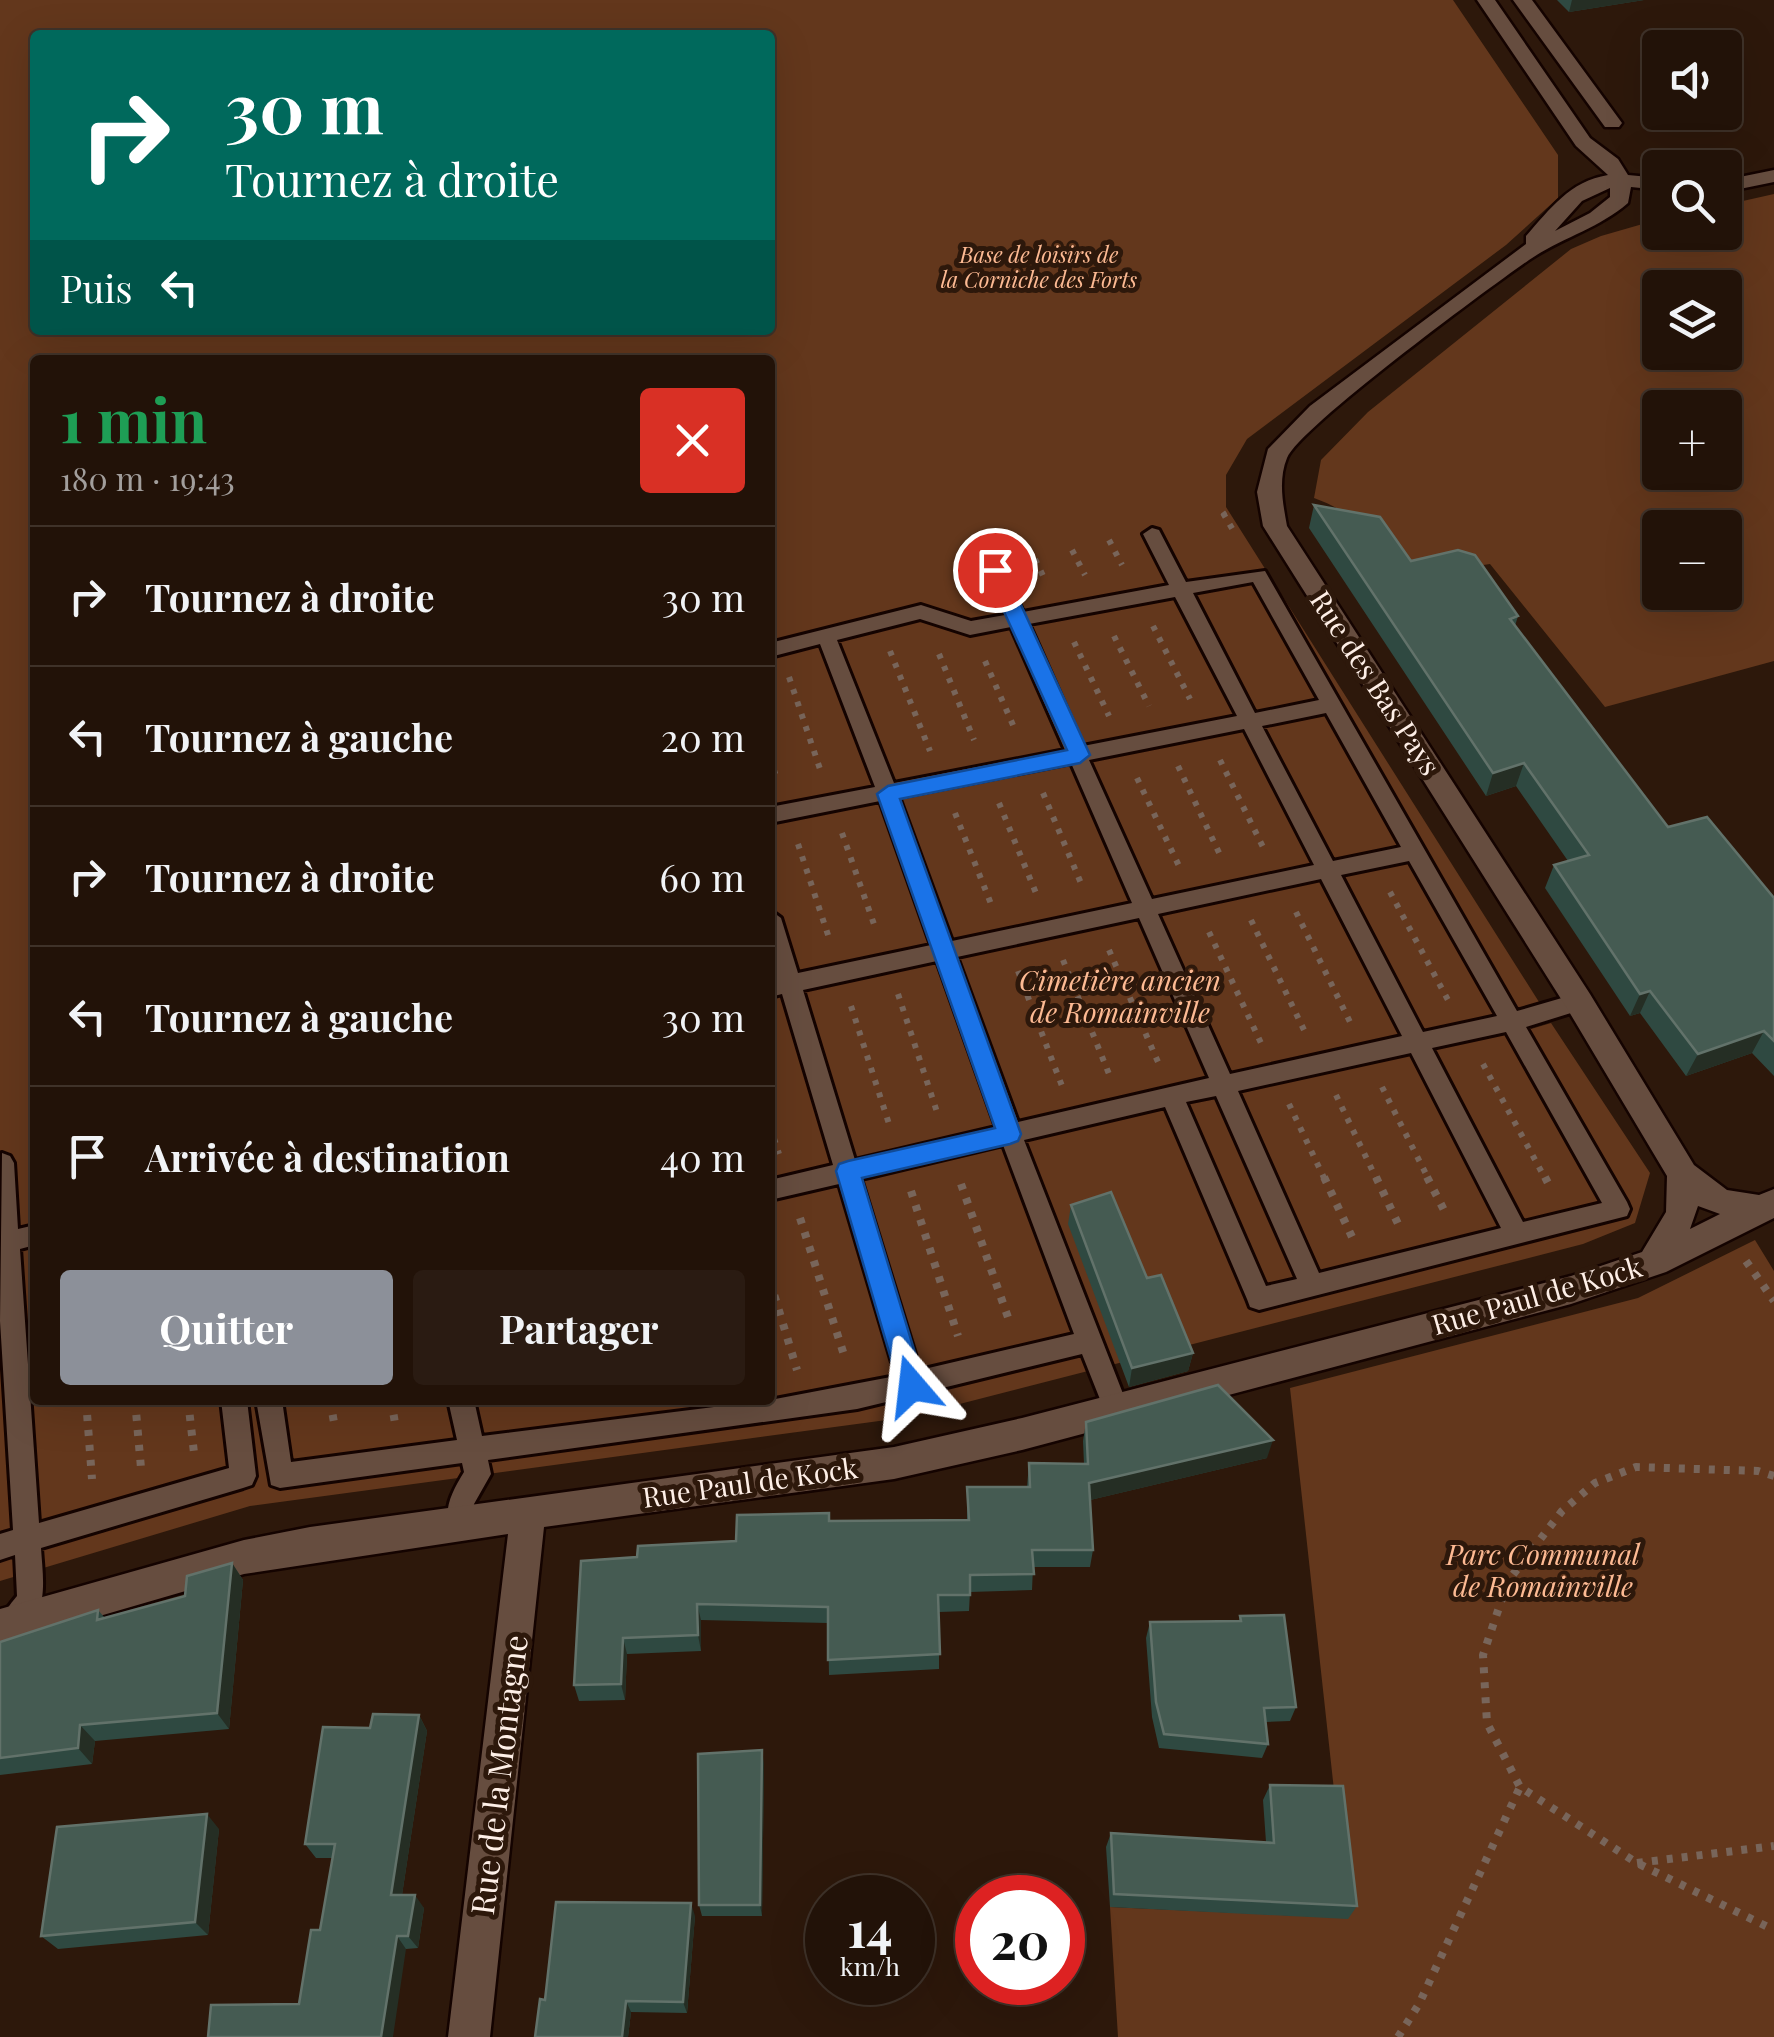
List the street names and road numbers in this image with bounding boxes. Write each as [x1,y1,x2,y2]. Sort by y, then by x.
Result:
street label: Rue des Bas Pays [1303,583,1450,781]
street label: Rue Paul de Kock [1427,1247,1647,1342]
street label: Rue Paul de Kock [640,1448,860,1515]
street label: Rue de la Montagne [459,1632,536,1917]

